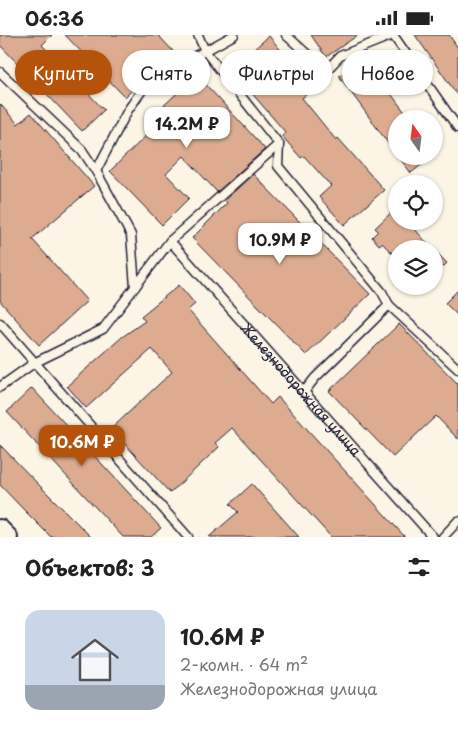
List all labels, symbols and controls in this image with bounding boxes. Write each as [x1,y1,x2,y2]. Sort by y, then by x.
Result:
text: 06:36 [25,4,84,32]
chip: Купить [15,50,112,95]
chip: Снять [122,50,210,95]
chip: Фильтры [220,50,332,95]
chip: Новое [342,50,433,95]
pin: 14.2M ₽ [141,107,233,149]
north arrow [388,110,442,165]
map controls [388,110,443,295]
text: 14.2M ₽ [155,111,219,135]
button: locate [388,175,443,230]
pin: 10.9M ₽ [234,223,326,265]
text: 10.9M ₽ [249,227,311,251]
button: layers [388,240,443,295]
street label: Железнодорожная улица [236,317,367,461]
pin: 10.6M ₽ [36,425,128,467]
text: 10.6M ₽ [50,429,114,453]
text: Объектов: 3 [25,551,155,583]
icon: filters [405,553,433,581]
text: 10.6M ₽ [180,620,264,652]
icon: home [65,630,125,690]
text: 2-комн. · 64 m² [180,652,308,676]
text: Железнодорожная улица [180,676,377,700]

